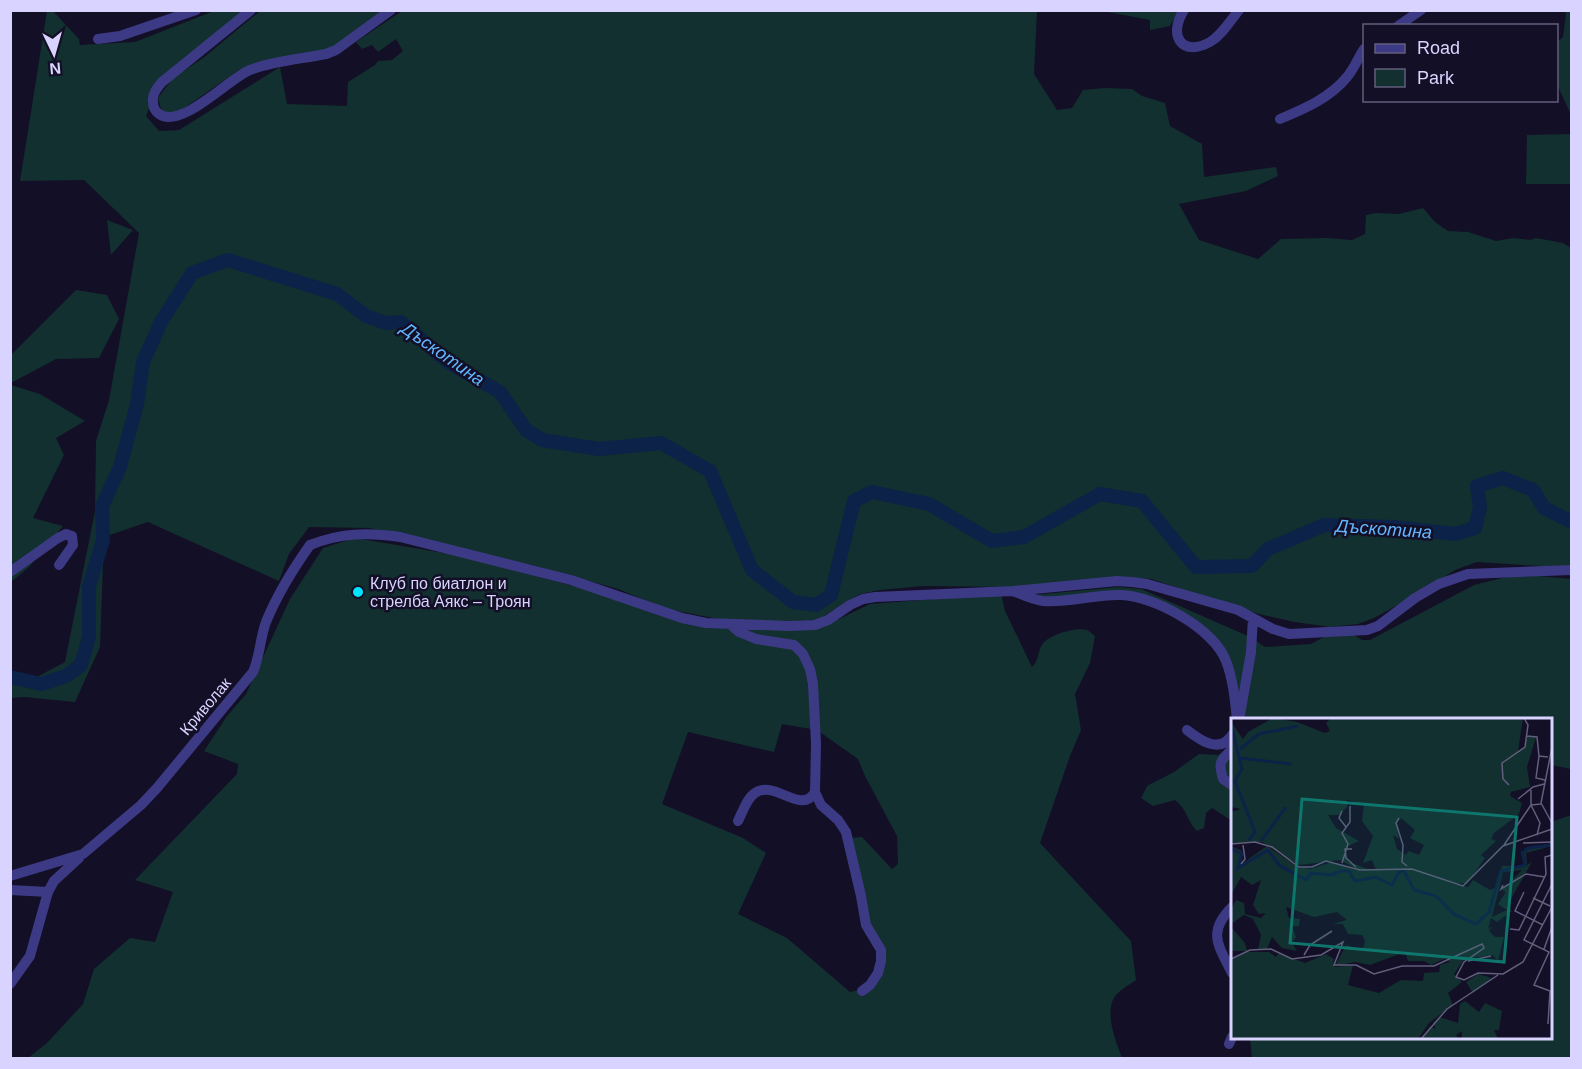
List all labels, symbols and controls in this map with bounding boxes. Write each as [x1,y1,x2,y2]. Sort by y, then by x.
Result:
north arrow [24,24,84,84]
legend [1363,24,1558,102]
text: Road [1417,38,1460,58]
text: N [49,59,62,77]
text: Park [1417,68,1455,88]
water label: Дъскотина [396,317,488,390]
water label: Дъскотина [1333,516,1433,542]
place label: Клуб по биатлон и стрелба Аякс – Троян [370,575,531,610]
marker: Клуб по биатлон и стрелба Аякс – Троян [351,585,365,599]
street label: Криволак [177,674,235,738]
inset map [1231,718,1552,1039]

